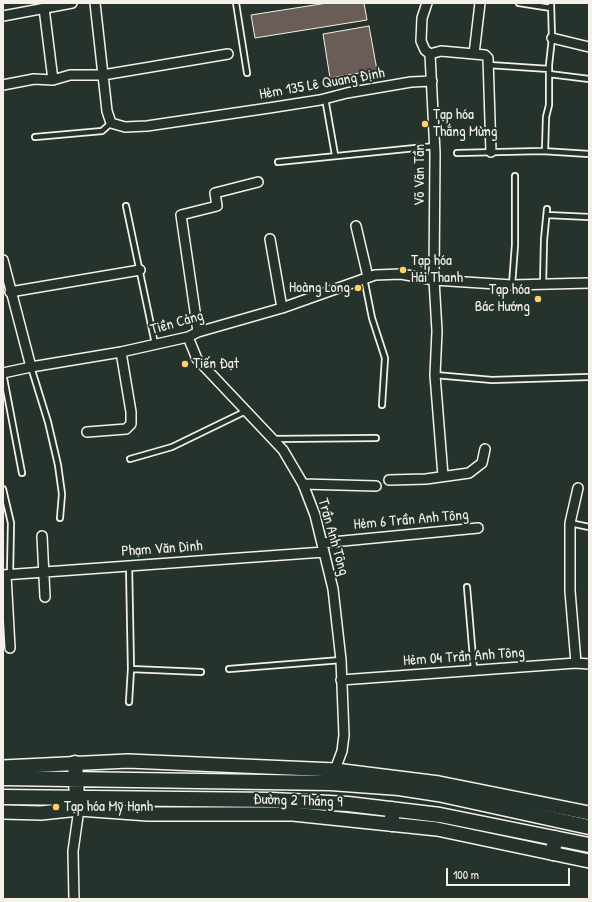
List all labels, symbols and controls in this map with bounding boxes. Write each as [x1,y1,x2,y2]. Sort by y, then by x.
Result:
street label: Hẻm 135 Lê Quang Định [258,64,386,104]
place label: Tạp hóa Thắng Mừng [433,106,497,141]
marker: Tạp hóa Thắng Mừng [420,119,430,129]
street label: Võ Văn Tần [411,144,429,206]
place label: Tạp hóa Hải Thanh [411,252,463,287]
marker: Tạp hóa Hải Thanh [398,265,408,275]
place label: Hoàng Long [289,279,350,297]
place label: Tạp hóa Bác Hướng [475,281,530,316]
marker: Hoàng Long [353,283,363,293]
marker: Tạp hóa Bác Hướng [533,294,543,304]
street label: Tiền Cảng [149,307,205,339]
place label: Tiến Đạt [193,355,239,373]
marker: Tiến Đạt [180,359,190,369]
street label: Trần Anh Tông [313,496,353,578]
street label: Hẻm 6 Trần Anh Tông [353,506,469,534]
street label: Phạm Văn Dinh [121,537,203,561]
street label: Hẻm 04 Trần Anh Tông [403,644,525,670]
street label: Đường 2 Tháng 9 [253,790,343,812]
place label: Tạp hóa Mỹ Hạnh [64,798,153,816]
marker: Tạp hóa Mỹ Hạnh [51,802,61,812]
scale bar [448,860,572,886]
text: 100 m [453,866,479,883]

